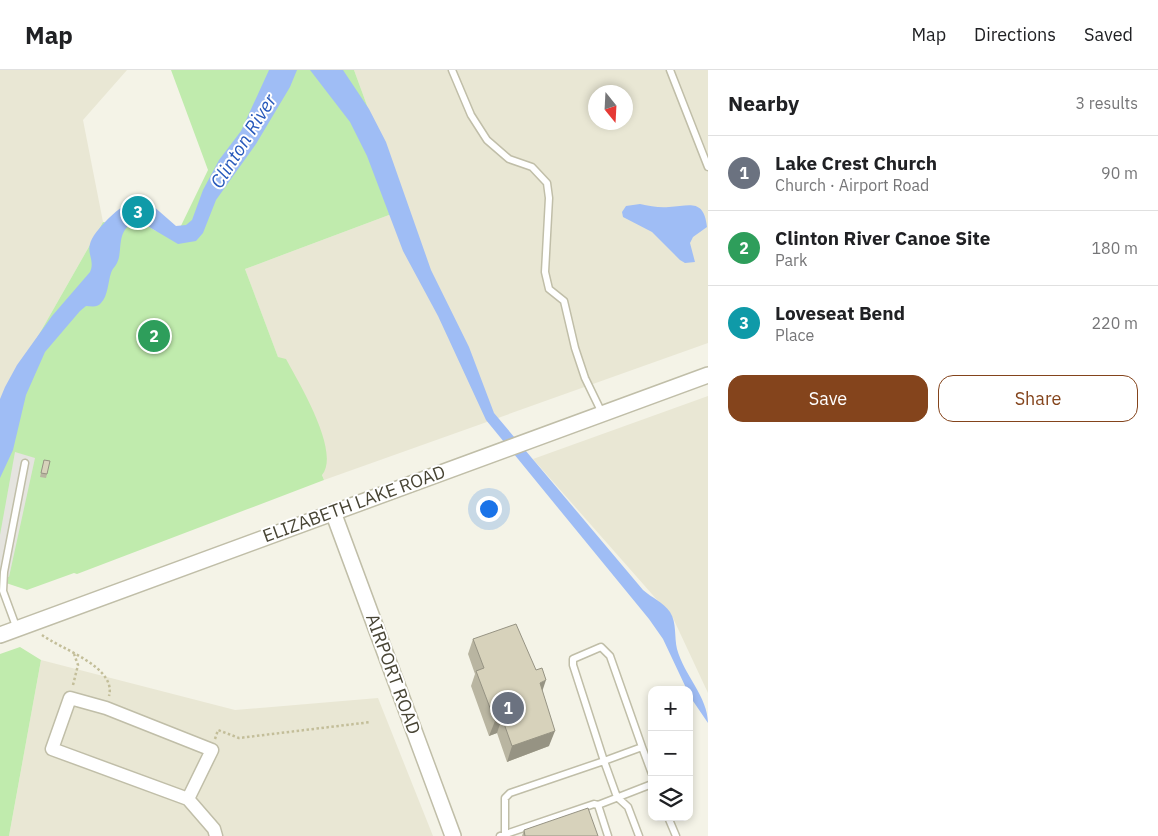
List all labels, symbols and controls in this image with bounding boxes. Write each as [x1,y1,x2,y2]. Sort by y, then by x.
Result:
text: Map [25,19,73,51]
text: Map [911,23,946,46]
text: Directions [974,23,1056,46]
text: Saved [1084,23,1133,46]
north arrow [588,85,633,130]
water label: Clinton River [205,89,282,192]
text: Nearby [728,89,799,117]
text: 3 results [1075,93,1138,113]
text: Lake Crest Church [775,151,937,175]
text: 1 [739,163,749,183]
text: 90 m [1101,163,1138,183]
text: Church · Airport Road [775,175,929,195]
pin: 3 [122,193,154,231]
text: Clinton River Canoe Site [775,226,990,250]
text: 2 [739,238,749,258]
text: 180 m [1091,238,1138,258]
text: Park [775,250,807,270]
text: Loveseat Bend [775,301,905,325]
text: 3 [739,313,749,333]
text: 220 m [1091,313,1138,333]
pin: 2 [138,317,170,355]
text: Place [775,325,814,345]
button: Save [728,375,928,422]
button: Share [938,375,1138,422]
street label: ELIZABETH LAKE ROAD [259,460,448,547]
your location [476,496,502,522]
street label: AIRPORT ROAD [361,610,426,737]
map controls [648,686,693,821]
button: + [648,686,693,731]
pin: 1 [492,689,524,727]
button: − [648,731,693,776]
button: layers [648,776,693,821]

